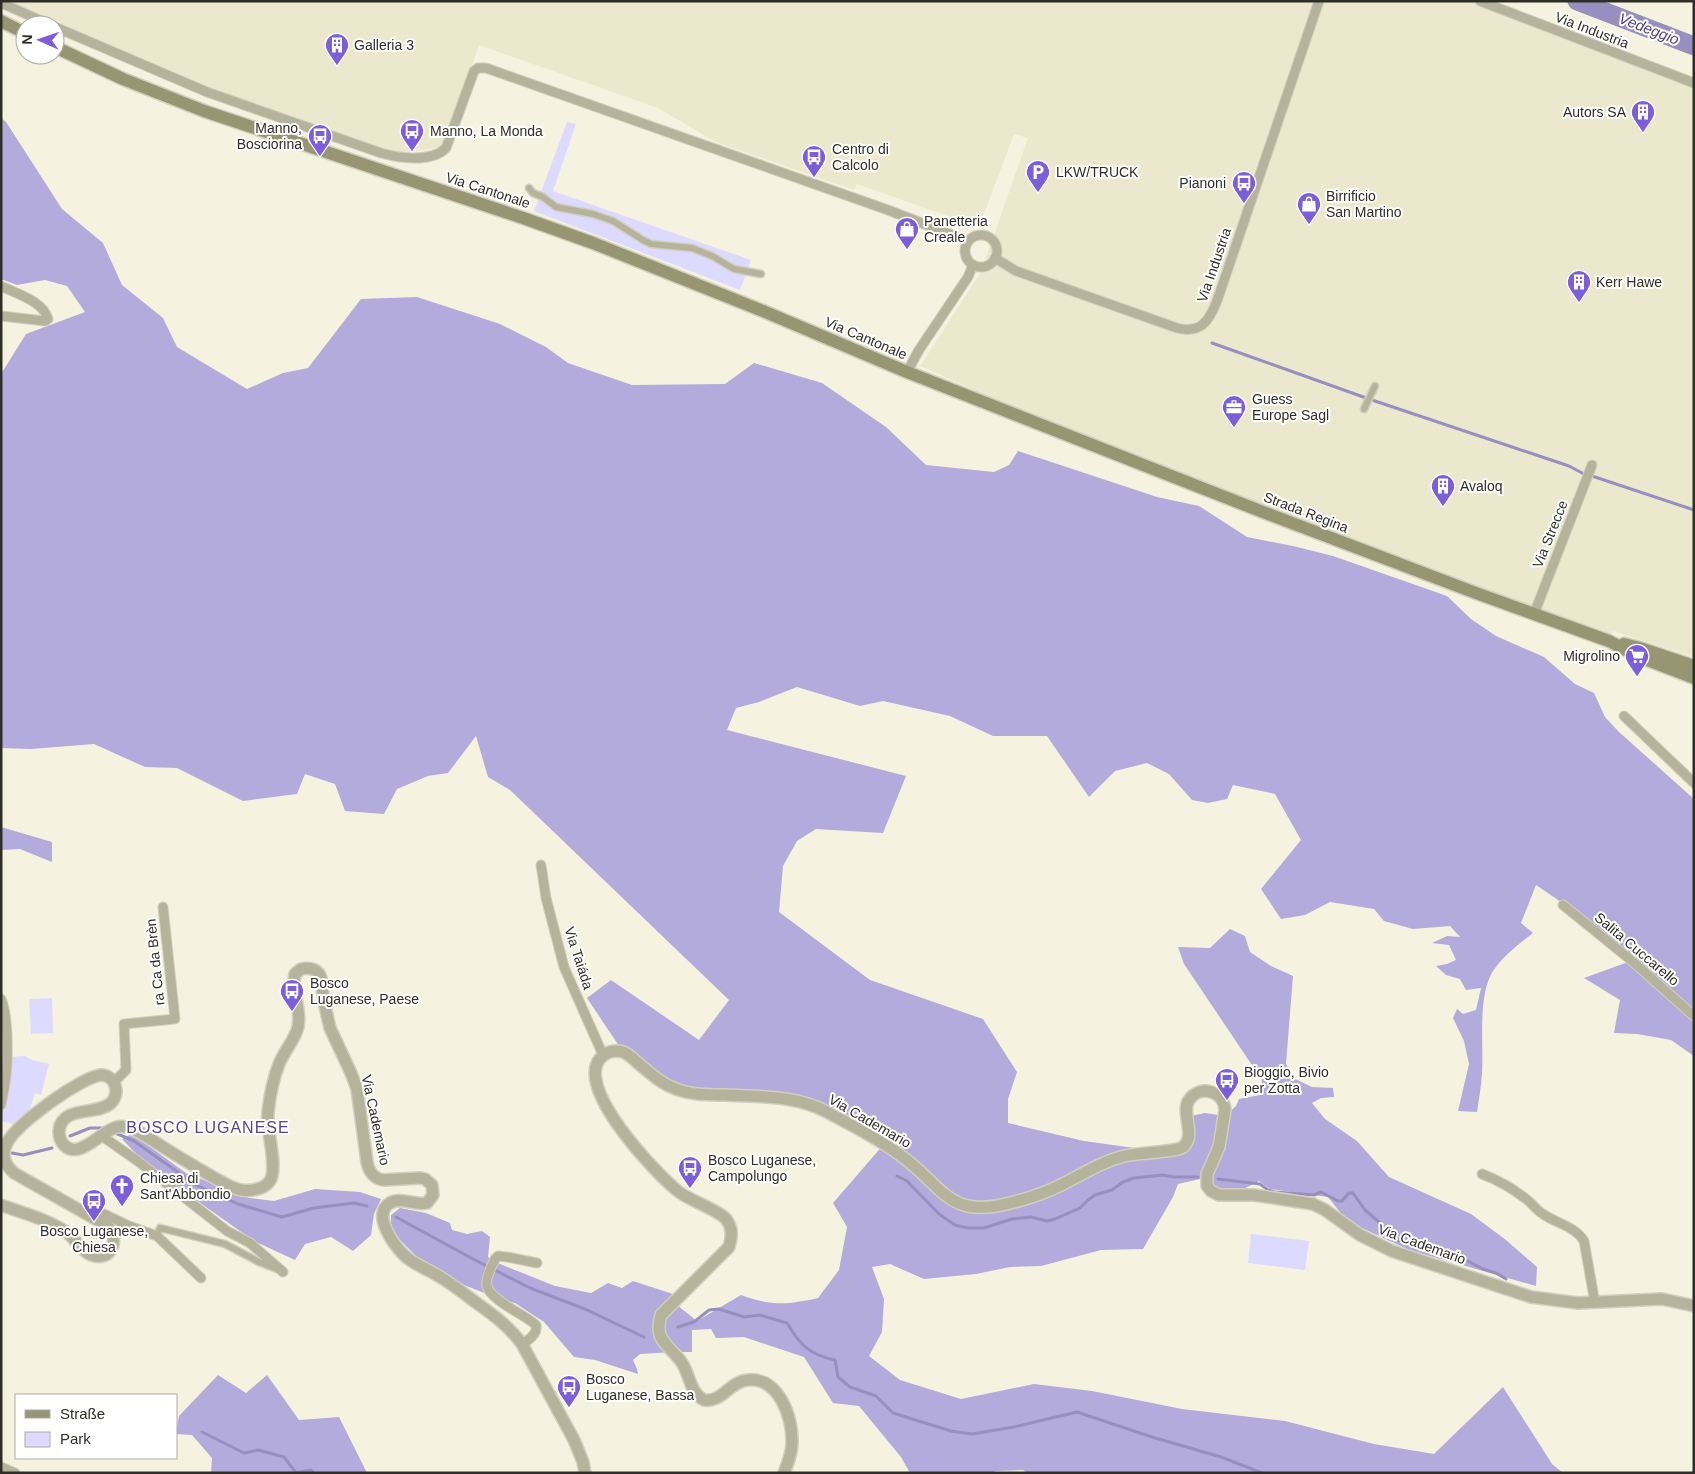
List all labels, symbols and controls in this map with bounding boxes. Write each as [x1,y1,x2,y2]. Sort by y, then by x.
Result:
street label: Via Industria [1553,9,1631,51]
water label: Vedeggio [1617,9,1682,48]
north arrow [15,15,65,65]
building icon: Galleria 3 [324,32,350,66]
text: N [19,34,35,45]
place label: Galleria 3 [354,37,414,53]
building icon: Autors SA [1630,99,1656,133]
place label: Autors SA [1563,104,1627,120]
bus stop icon: Manno, La Monda [399,118,425,152]
place label: Manno, Bosciorina [237,120,302,152]
bus stop icon: Manno, Bosciorina [307,123,333,157]
place label: Manno, La Monda [430,123,543,139]
place label: Centro di Calcolo [832,141,889,173]
bus stop icon: Centro di Calcolo [801,144,827,178]
parking icon: LKW/TRUCK [1025,159,1051,193]
place label: LKW/TRUCK [1056,164,1139,180]
street label: Via Cantonale [444,169,532,211]
bus stop icon: Pianoni [1231,170,1257,204]
place label: Pianoni [1179,175,1226,191]
place label: Birrificio San Martino [1326,188,1402,220]
shop icon: Birrificio San Martino [1296,191,1322,225]
place label: Panetteria Creale [924,213,988,245]
shop icon: Panetteria Creale [894,216,920,250]
street label: Via Industria [1194,226,1234,304]
building icon: Kerr Hawe [1566,269,1592,303]
place label: Kerr Hawe [1596,274,1662,290]
street label: Via Cantonale [823,314,910,363]
place label: Guess Europe Sagl [1252,391,1329,423]
office icon: Guess Europe Sagl [1221,394,1247,428]
building icon: Avaloq [1430,473,1456,507]
place label: Avaloq [1460,478,1503,494]
street label: Strada Regina [1261,488,1351,536]
street label: Via Strecce [1529,498,1571,570]
supermarket icon: Migrolino [1624,643,1650,677]
place label: Migrolino [1563,648,1620,664]
street label: Salita Cuccarello [1592,909,1683,989]
street label: ra Ca da Brèn [142,918,168,1006]
street label: Via Taiáda [561,925,597,992]
place label: Bosco Luganese, Paese [310,975,419,1007]
bus stop icon: Bosco Luganese, Paese [279,978,305,1012]
place label: Bioggio, Bivio per Zotta [1244,1064,1329,1096]
bus stop icon: Bioggio, Bivio per Zotta [1214,1067,1240,1101]
street label: Via Cademario [359,1073,393,1167]
street label: Via Cademario [826,1091,914,1151]
district label: BOSCO LUGANESE [126,1119,290,1136]
place label: Bosco Luganese, Campolungo [708,1152,816,1184]
bus stop icon: Bosco Luganese, Campolungo [677,1155,703,1189]
place label: Chiesa di Sant'Abbondio [140,1170,231,1202]
church icon: Chiesa di Sant'Abbondio [109,1173,135,1207]
bus stop icon: Bosco Luganese, Chiesa [81,1188,107,1222]
street label: Via Cademario [1376,1221,1468,1267]
place label: Bosco Luganese, Chiesa [40,1223,148,1255]
place label: Bosco Luganese, Bassa [586,1371,694,1403]
bus stop icon: Bosco Luganese, Bassa [556,1374,582,1408]
legend [15,1394,178,1459]
text: Straße [60,1405,105,1422]
text: Park [60,1430,91,1447]

